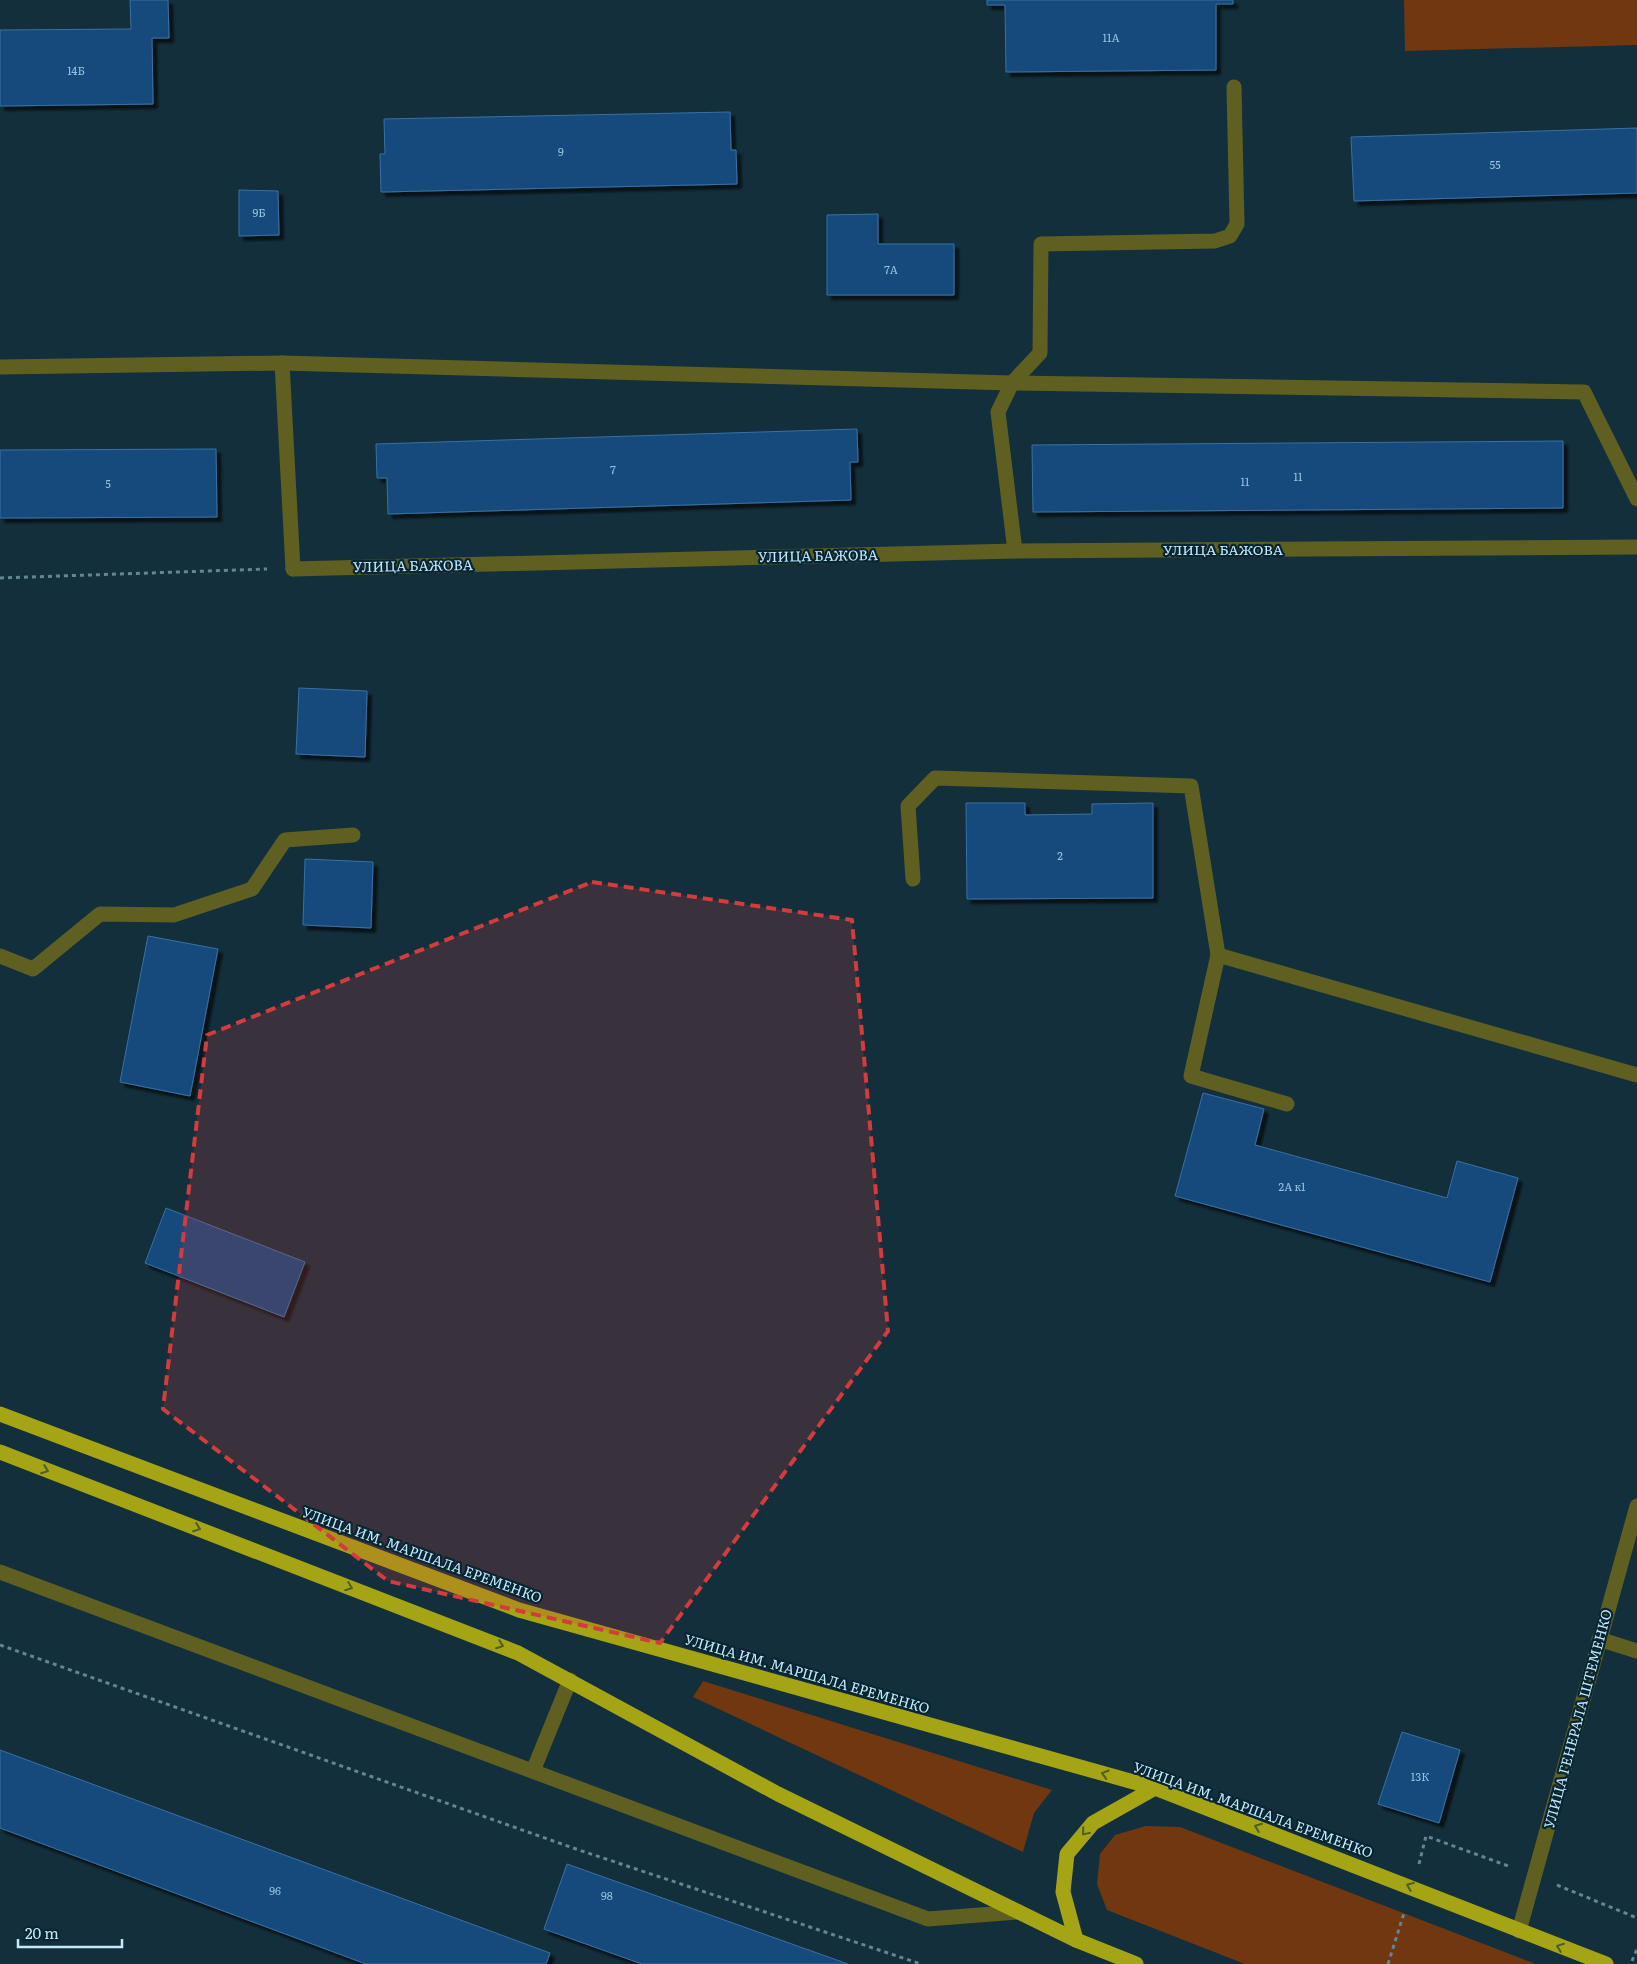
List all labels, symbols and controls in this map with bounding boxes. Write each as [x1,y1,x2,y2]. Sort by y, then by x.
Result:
house number: 11А [1102,29,1120,45]
house number: 14Б [67,62,85,78]
house number: 9 [558,143,564,159]
house number: 55 [1489,156,1501,172]
house number: 9Б [252,204,266,220]
house number: 7А [884,261,898,277]
house number: 7 [610,461,616,477]
house number: 11 [1294,468,1303,484]
house number: 11 [1241,473,1250,489]
house number: 5 [105,475,111,491]
street label: УЛИЦА БАЖОВА [1163,539,1284,559]
street label: УЛИЦА БАЖОВА [758,544,879,566]
street label: УЛИЦА БАЖОВА [353,554,474,576]
house number: 2 [1057,847,1063,863]
house number: 2А к1 [1279,1178,1306,1194]
one-way arrow [41,1464,49,1474]
street label: УЛИЦА ИМ. МАРШАЛА ЕРЕМЕНКО [300,1501,545,1607]
one-way arrow [192,1522,201,1532]
one-way arrow [344,1581,352,1591]
street label: УЛИЦА ГЕНЕРАЛА ШТЕМЕНКО [1538,1607,1616,1831]
street label: УЛИЦА ИМ. МАРШАЛА ЕРЕМЕНКО [682,1628,932,1718]
one-way arrow [495,1639,504,1650]
street label: УЛИЦА ИМ. МАРШАЛА ЕРЕМЕНКО [1131,1756,1376,1862]
house number: 13К [1411,1768,1429,1784]
one-way arrow [1101,1769,1109,1779]
one-way arrow [1254,1823,1263,1834]
one-way arrow [1082,1827,1091,1836]
house number: 96 [269,1882,281,1898]
one-way arrow [1406,1882,1414,1892]
house number: 98 [601,1887,613,1903]
scale bar [18,1916,121,1948]
text: 20 m [25,1921,59,1944]
one-way arrow [1556,1943,1565,1953]

